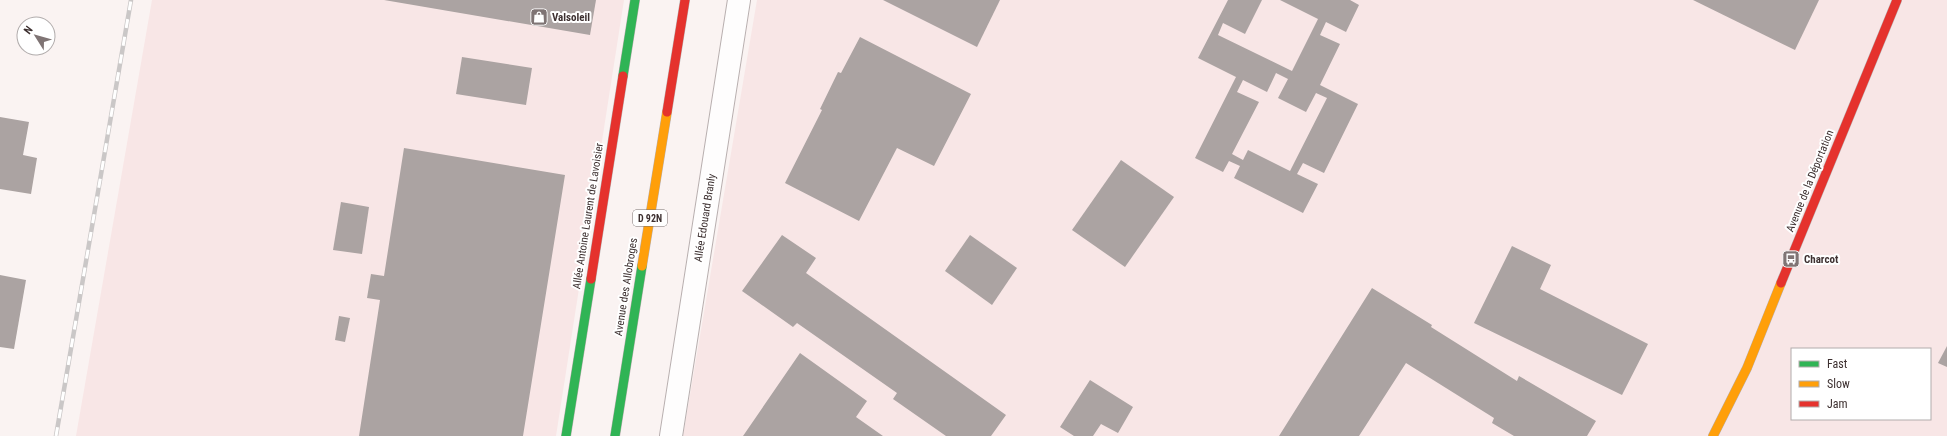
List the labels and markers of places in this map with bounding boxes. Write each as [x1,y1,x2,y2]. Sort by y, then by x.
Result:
shop icon: Valsoleil [529,7,549,27]
place label: Valsoleil [552,11,590,24]
bus stop icon: Charcot [1781,249,1801,269]
place label: Charcot [1804,253,1839,266]

